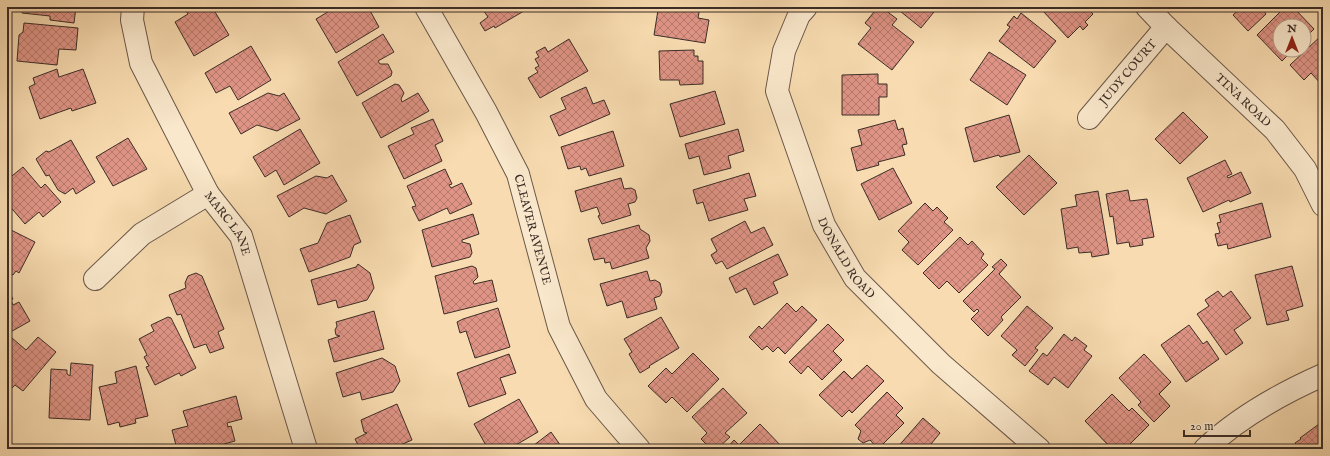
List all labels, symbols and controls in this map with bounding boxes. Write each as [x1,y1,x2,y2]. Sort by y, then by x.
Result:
north arrow [1272,18,1312,58]
text: N [1286,22,1297,36]
street label: JUDY COURT [1095,36,1160,111]
street label: TINA ROAD [1212,71,1274,131]
street label: CLEAVER AVENUE [510,173,554,286]
street label: MARC LANE [201,188,254,257]
street label: DONALD ROAD [814,215,878,302]
scale bar [1184,412,1250,438]
text: 20 m [1190,419,1213,434]

